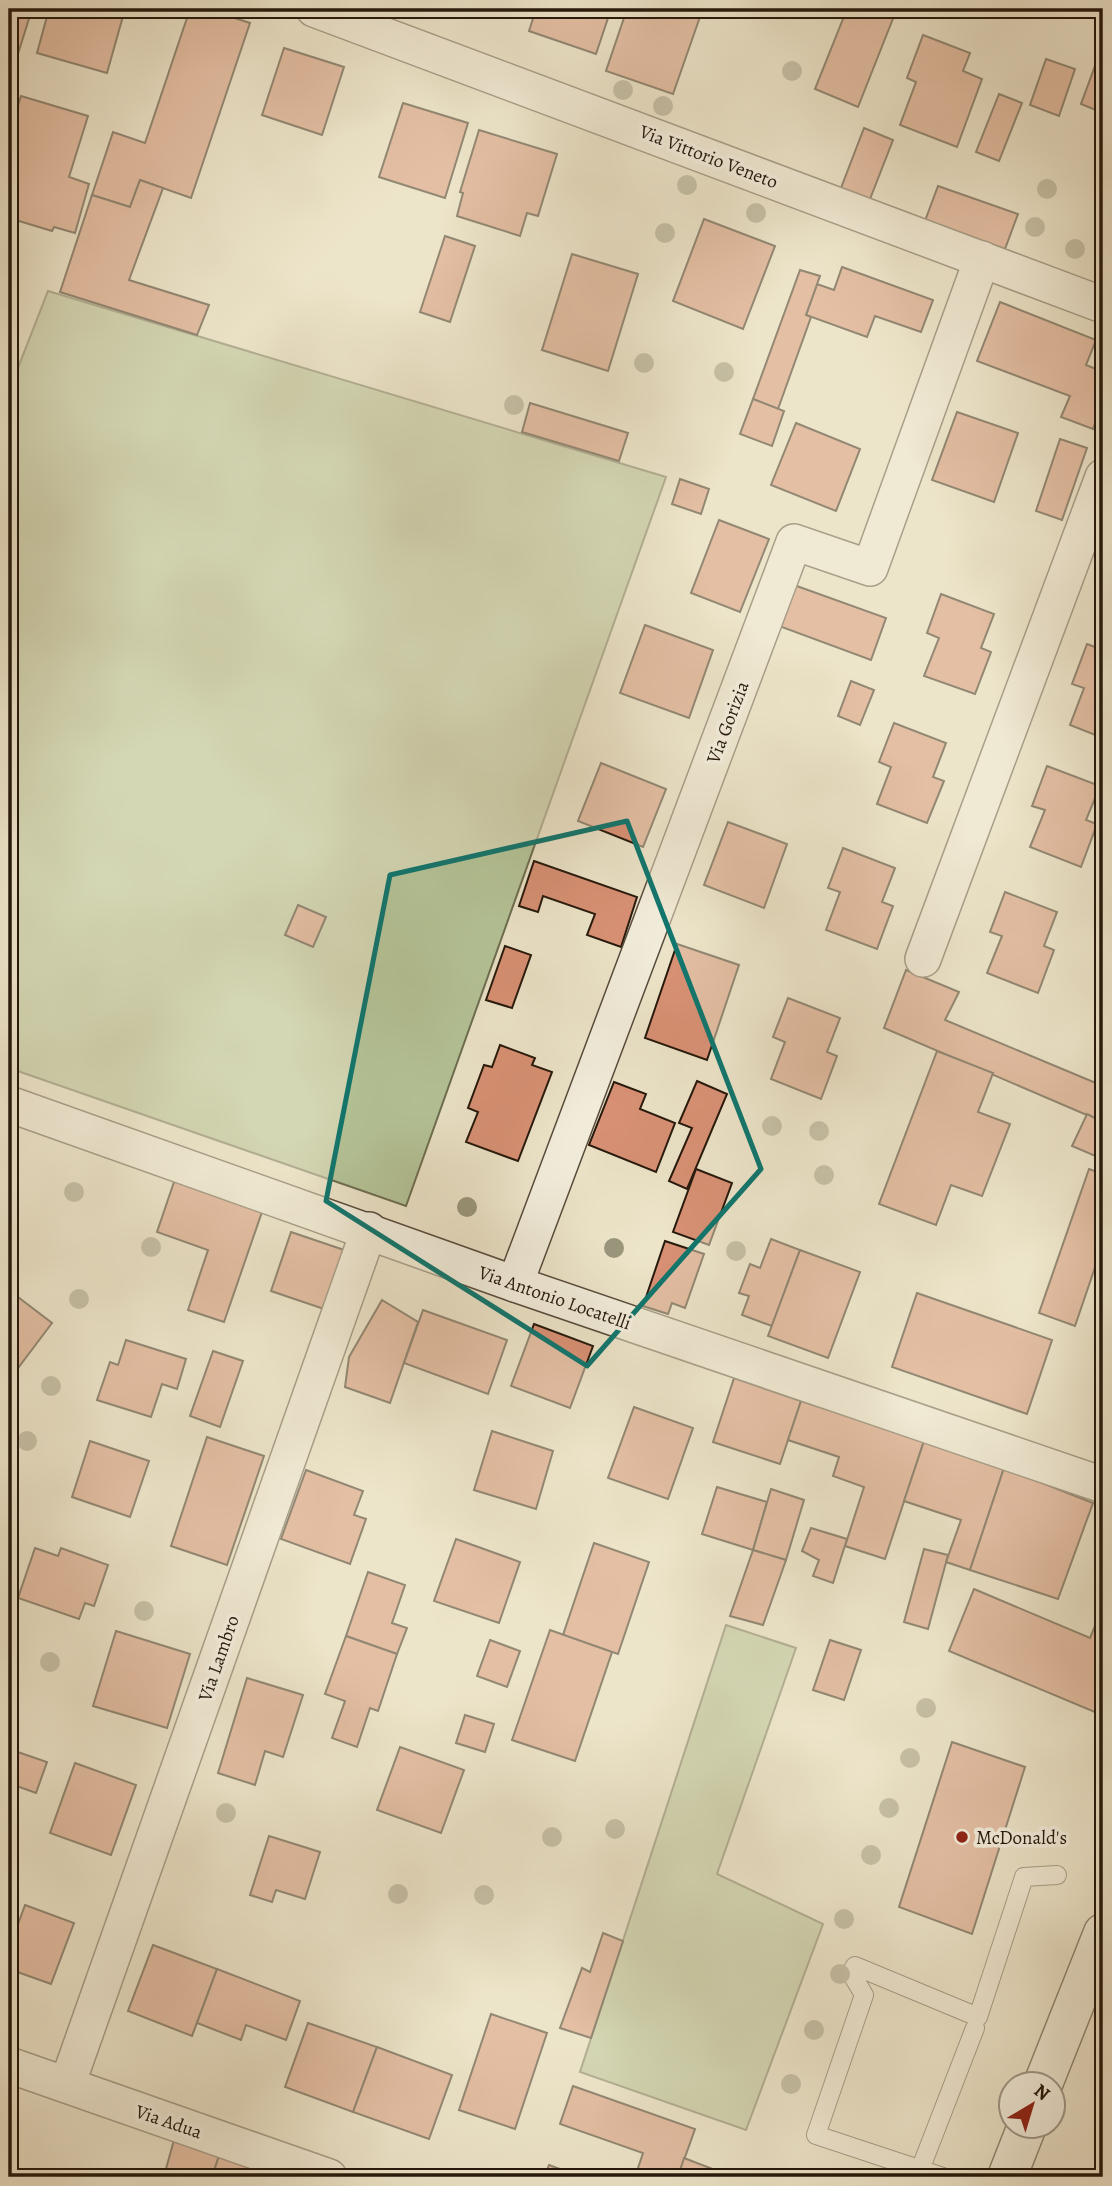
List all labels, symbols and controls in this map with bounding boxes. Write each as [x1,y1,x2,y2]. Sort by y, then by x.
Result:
street label: Via Vittorio Veneto [635,118,782,195]
street label: Via Gorizia [700,677,756,768]
street label: Via Antonio Locatelli [474,1259,634,1336]
street label: Via Lambro [192,1612,246,1706]
place label: McDonald's [976,1825,1067,1851]
marker: McDonald's [954,1829,970,1845]
north arrow [996,2070,1066,2140]
text: N [1028,2078,1055,2107]
street label: Via Adua [131,2098,206,2146]

